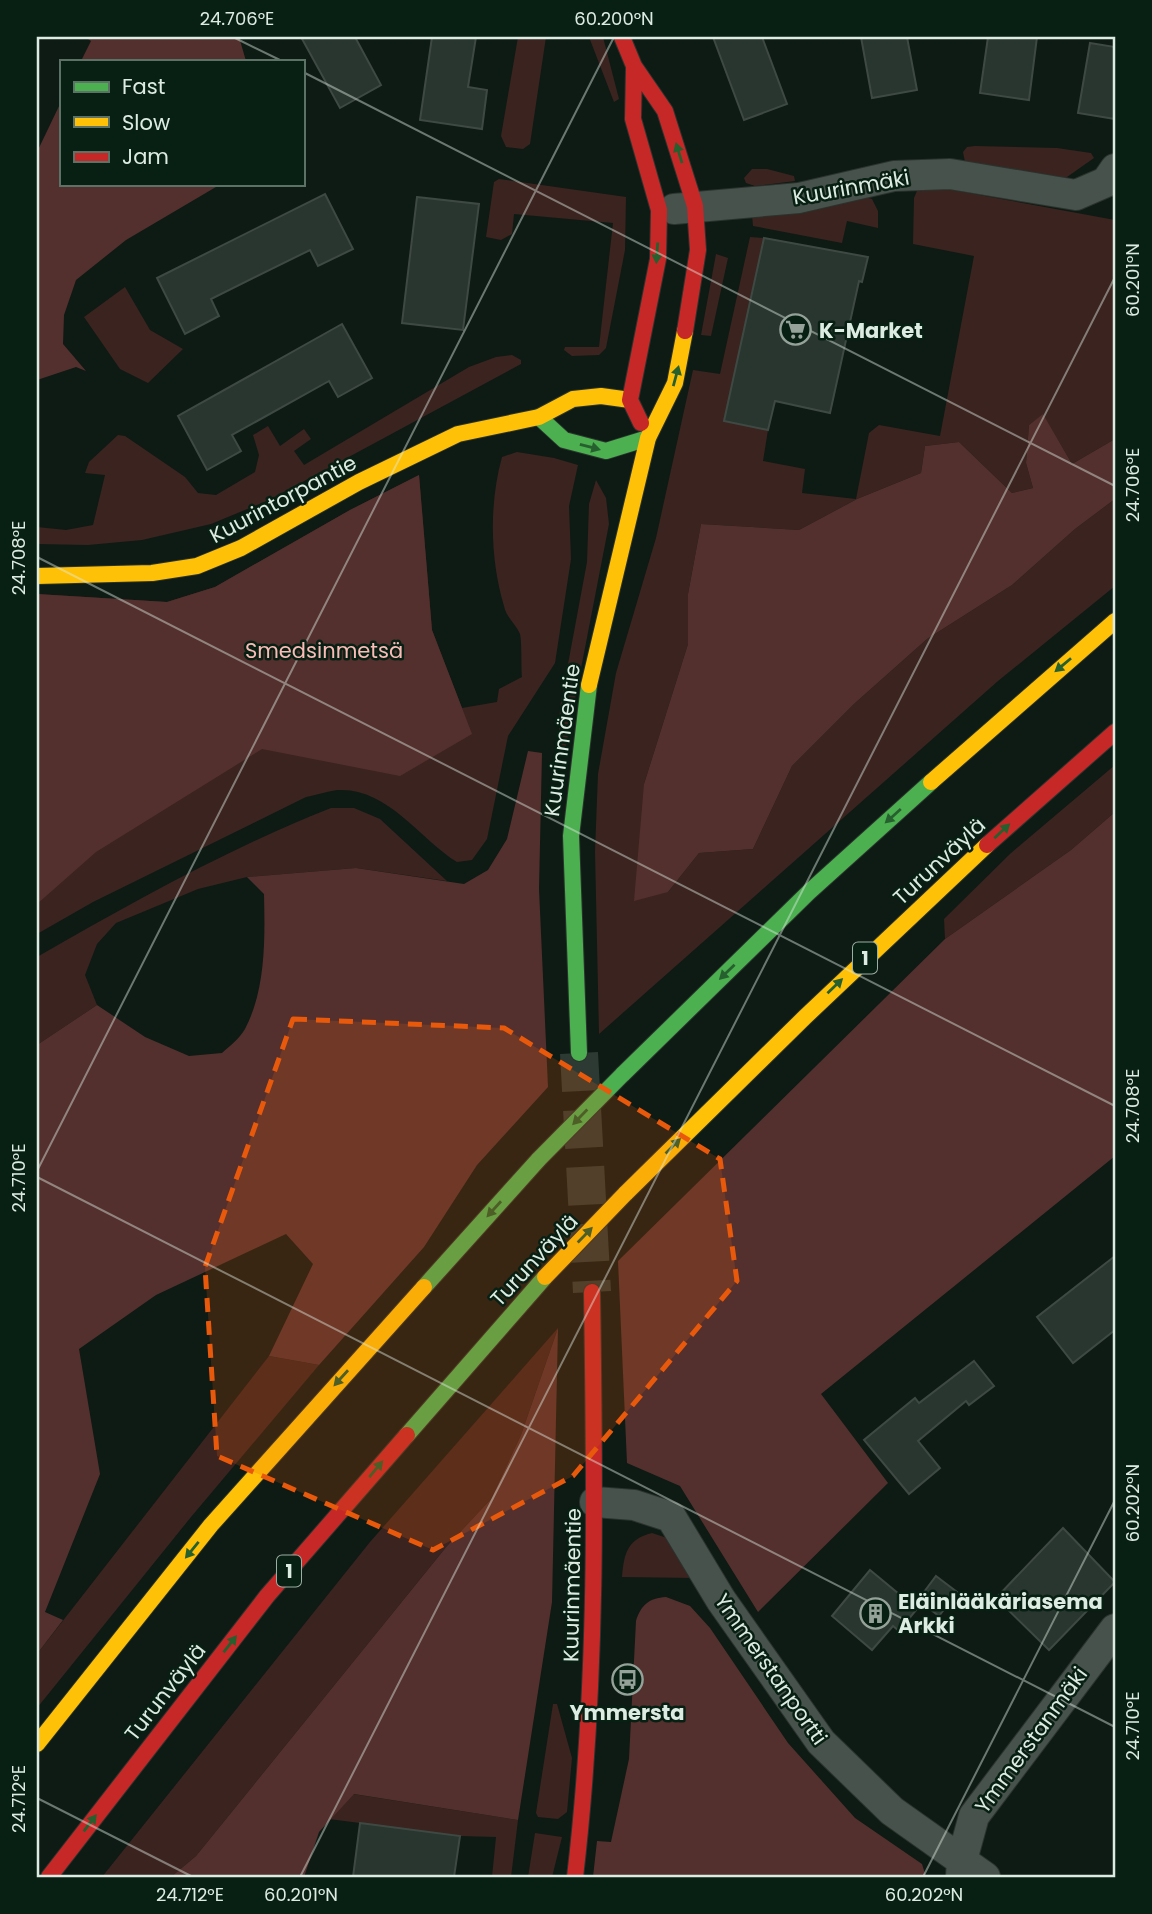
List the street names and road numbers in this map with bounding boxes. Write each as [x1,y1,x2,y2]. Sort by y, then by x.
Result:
street label: Kuurinmäki [791,162,911,212]
street label: Kuurintorpantie [204,448,362,550]
street label: Kuurinmäentie [537,662,587,818]
street label: Turunväylä [886,811,992,911]
road number: 1 [853,942,877,974]
street label: Turunväylä [484,1207,584,1313]
street label: Kuurinmäentie [556,1508,588,1662]
road number: 1 [277,1555,301,1586]
street label: Ymmerstanportti [708,1588,834,1750]
street label: Turunväylä [118,1637,212,1747]
street label: Ymmerstanmäki [968,1661,1094,1819]

